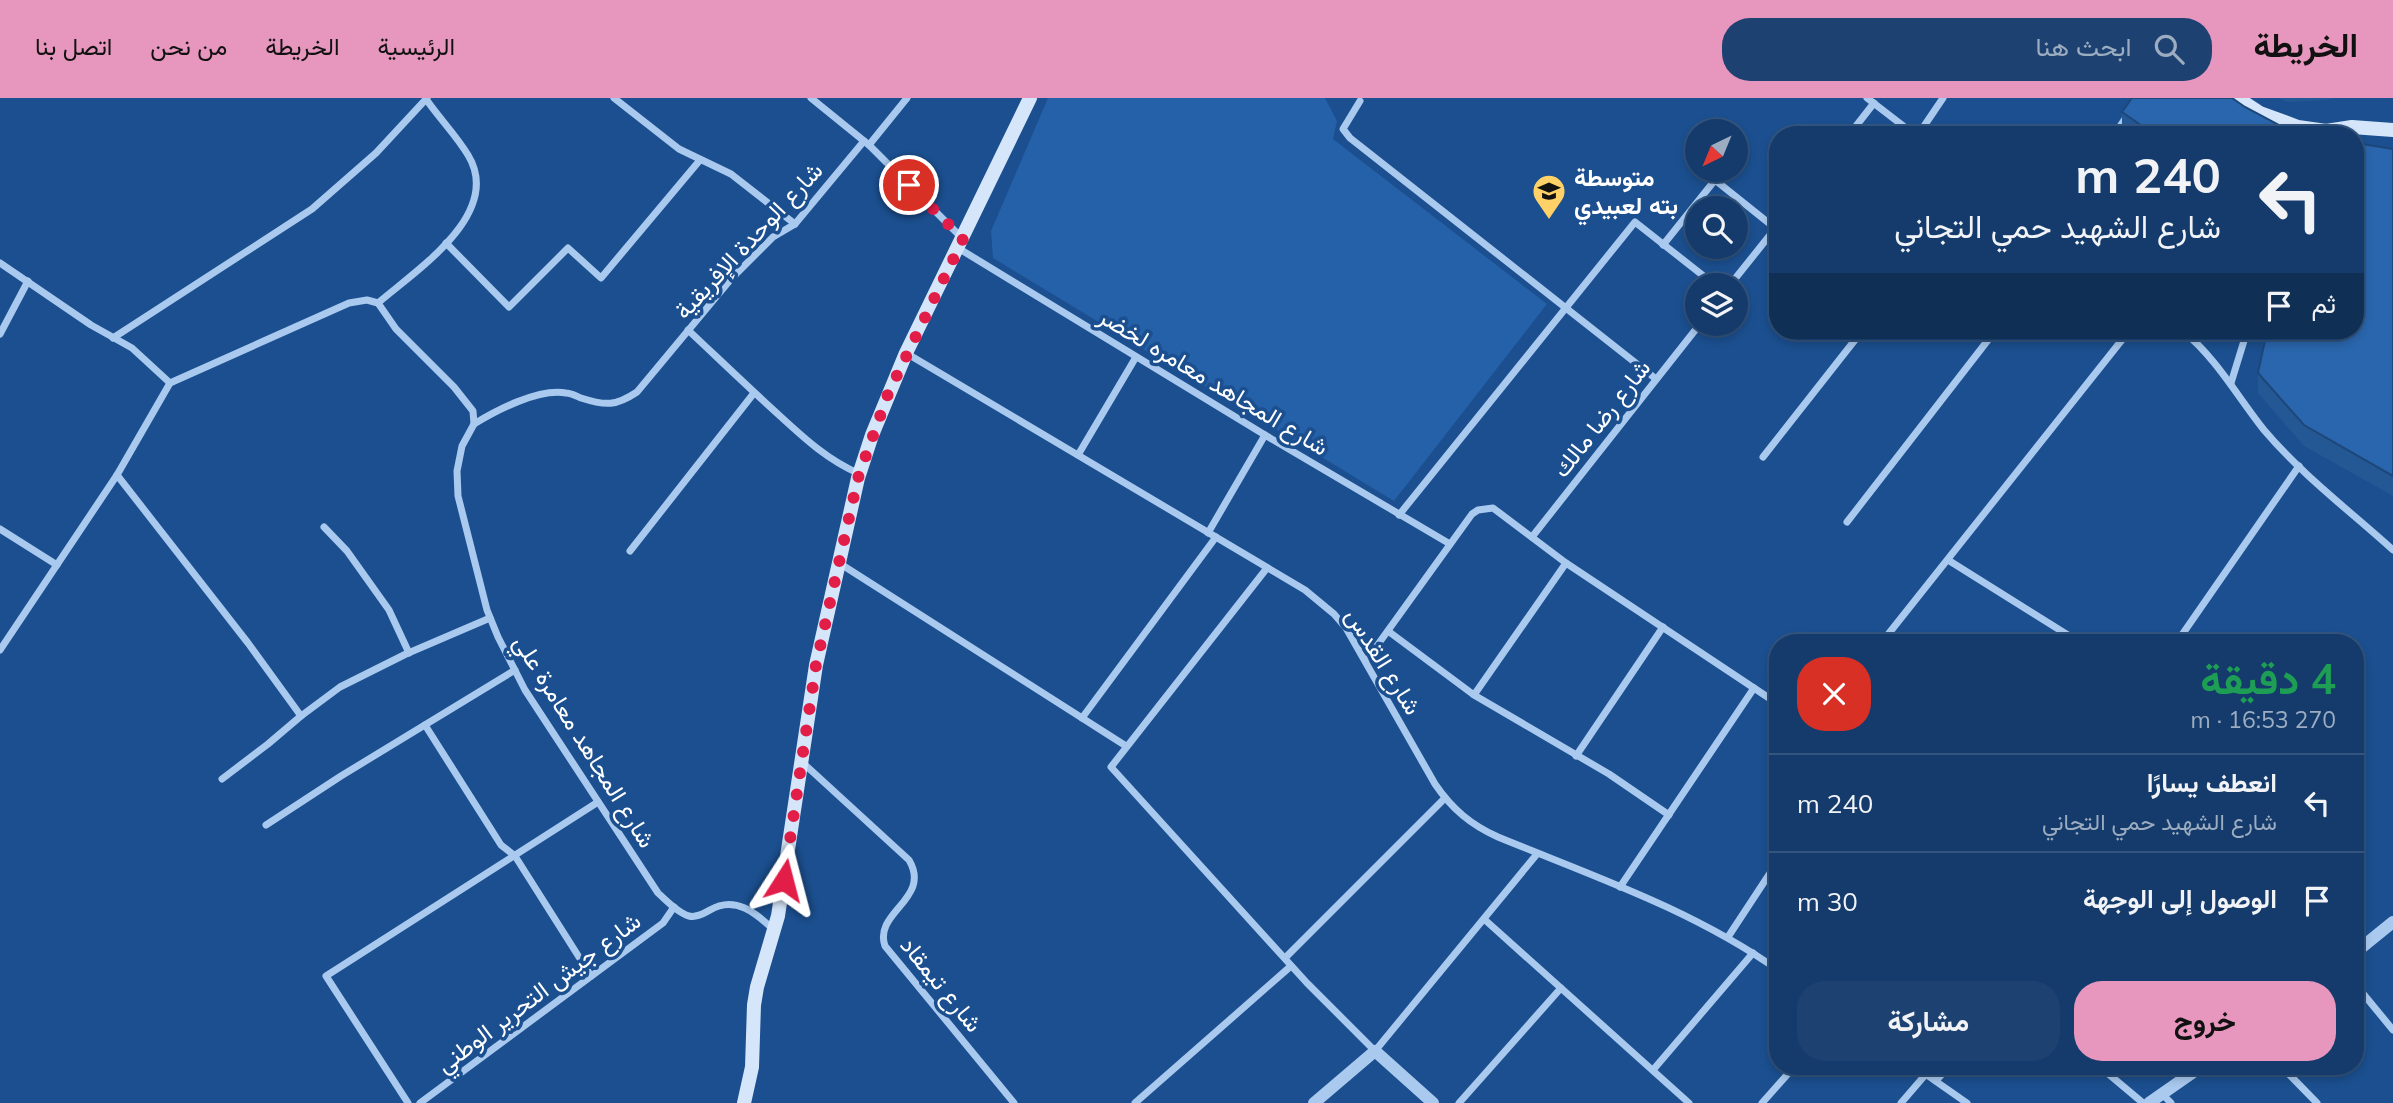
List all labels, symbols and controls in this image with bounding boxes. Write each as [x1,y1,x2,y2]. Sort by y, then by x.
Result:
search box [1722,18,2212,81]
text: الخريطة [2254,24,2358,65]
text: ابحث هنا [2036,30,2132,63]
icon: search [2150,30,2188,68]
text: اتصل بنا [35,31,112,61]
text: من نحن [150,31,227,61]
text: الخريطة [265,31,339,61]
text: الرئيسية [377,31,455,61]
north arrow [1685,119,1748,182]
map controls [1685,119,1748,336]
text: 240 m [2075,144,2221,205]
icon: left [2245,154,2336,245]
street label: شارع الوحدة الإفريقية [667,155,830,326]
pin [879,155,939,215]
place label: متوسطة بته لعبيدي [1574,162,1678,226]
icon: arrive [890,166,928,204]
school or university icon: متوسطة بته لعبيدي [1530,172,1568,221]
button: search [1685,196,1748,259]
text: شارع الشهيد حمي التجاني [1894,206,2221,246]
button: layers [1685,273,1748,336]
icon: arrive [2260,287,2298,325]
text: ثم [2312,287,2336,320]
street label: شارع المجاهد معامره لخضر [1092,300,1334,463]
street label: شارع رضا مالك [1546,353,1658,484]
street label: شارع القدس [1338,602,1429,721]
street label: شارع المجاهد معامرة علي [503,629,663,856]
text: 4 دقيقة [2200,652,2336,705]
button: close [1797,657,1871,731]
text: 270 m · 16:53 [2191,705,2336,734]
text: انعطف يسارًا [2147,766,2277,799]
icon: left [2298,784,2336,822]
text: 240 m [1797,787,1873,820]
text: شارع الشهيد حمي التجاني [2042,807,2277,836]
position arrow [747,843,821,917]
text: الوصول إلى الوجهة [2083,882,2277,915]
icon: arrive [2298,882,2336,920]
text: 30 m [1797,885,1858,918]
street label: شارع جيش التحرير الوطني [430,905,649,1083]
street label: شارع تيمقاد [893,930,990,1039]
button: مشاركة [1797,981,2060,1061]
button: خروج [2074,981,2336,1061]

